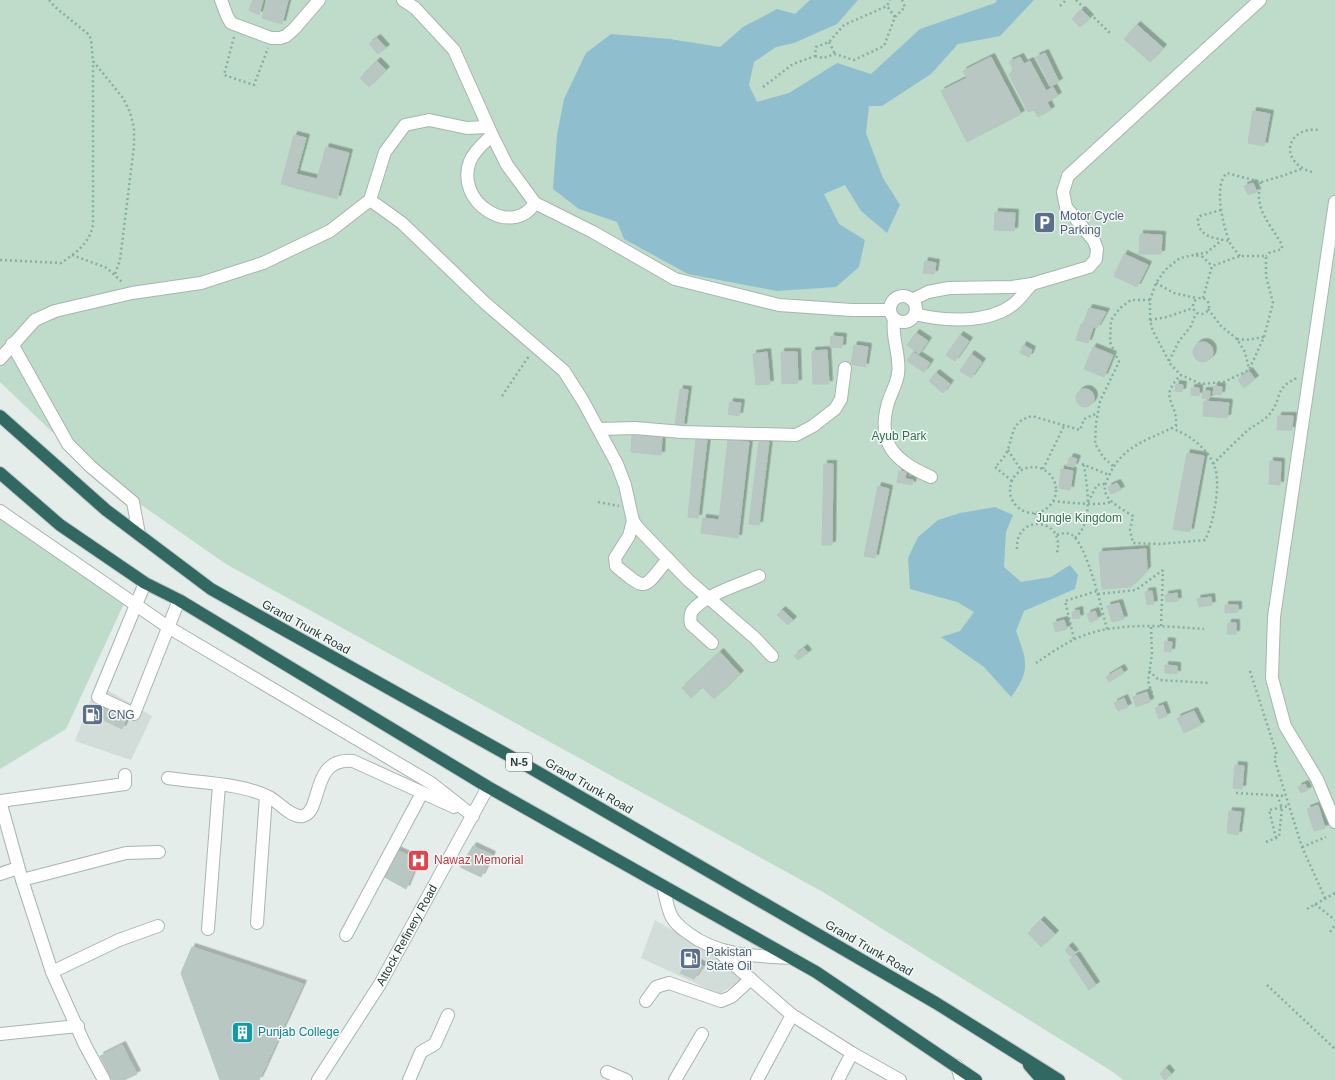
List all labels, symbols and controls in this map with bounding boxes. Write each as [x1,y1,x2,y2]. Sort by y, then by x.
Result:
place label: Motor Cycle Parking [1060,209,1124,237]
parking icon: Motor Cycle Parking [1031,210,1057,236]
park label: Ayub Park [871,429,928,443]
park label: Jungle Kingdom [1036,511,1122,525]
street label: Grand Trunk Road [259,597,353,657]
fuel station icon: CNG [80,702,106,728]
place label: CNG [108,708,135,722]
road number: N-5 [506,753,532,771]
street label: Grand Trunk Road [543,755,635,817]
hospital icon: Nawaz Memorial [405,847,431,873]
place label: Nawaz Memorial [434,853,523,867]
street label: Attock Refinery Road [373,882,440,988]
street label: Grand Trunk Road [823,917,915,979]
place label: Pakistan State Oil [706,945,752,973]
fuel station icon: Pakistan State Oil [678,946,704,972]
building icon: Punjab College [229,1019,255,1045]
place label: Punjab College [258,1025,340,1039]

